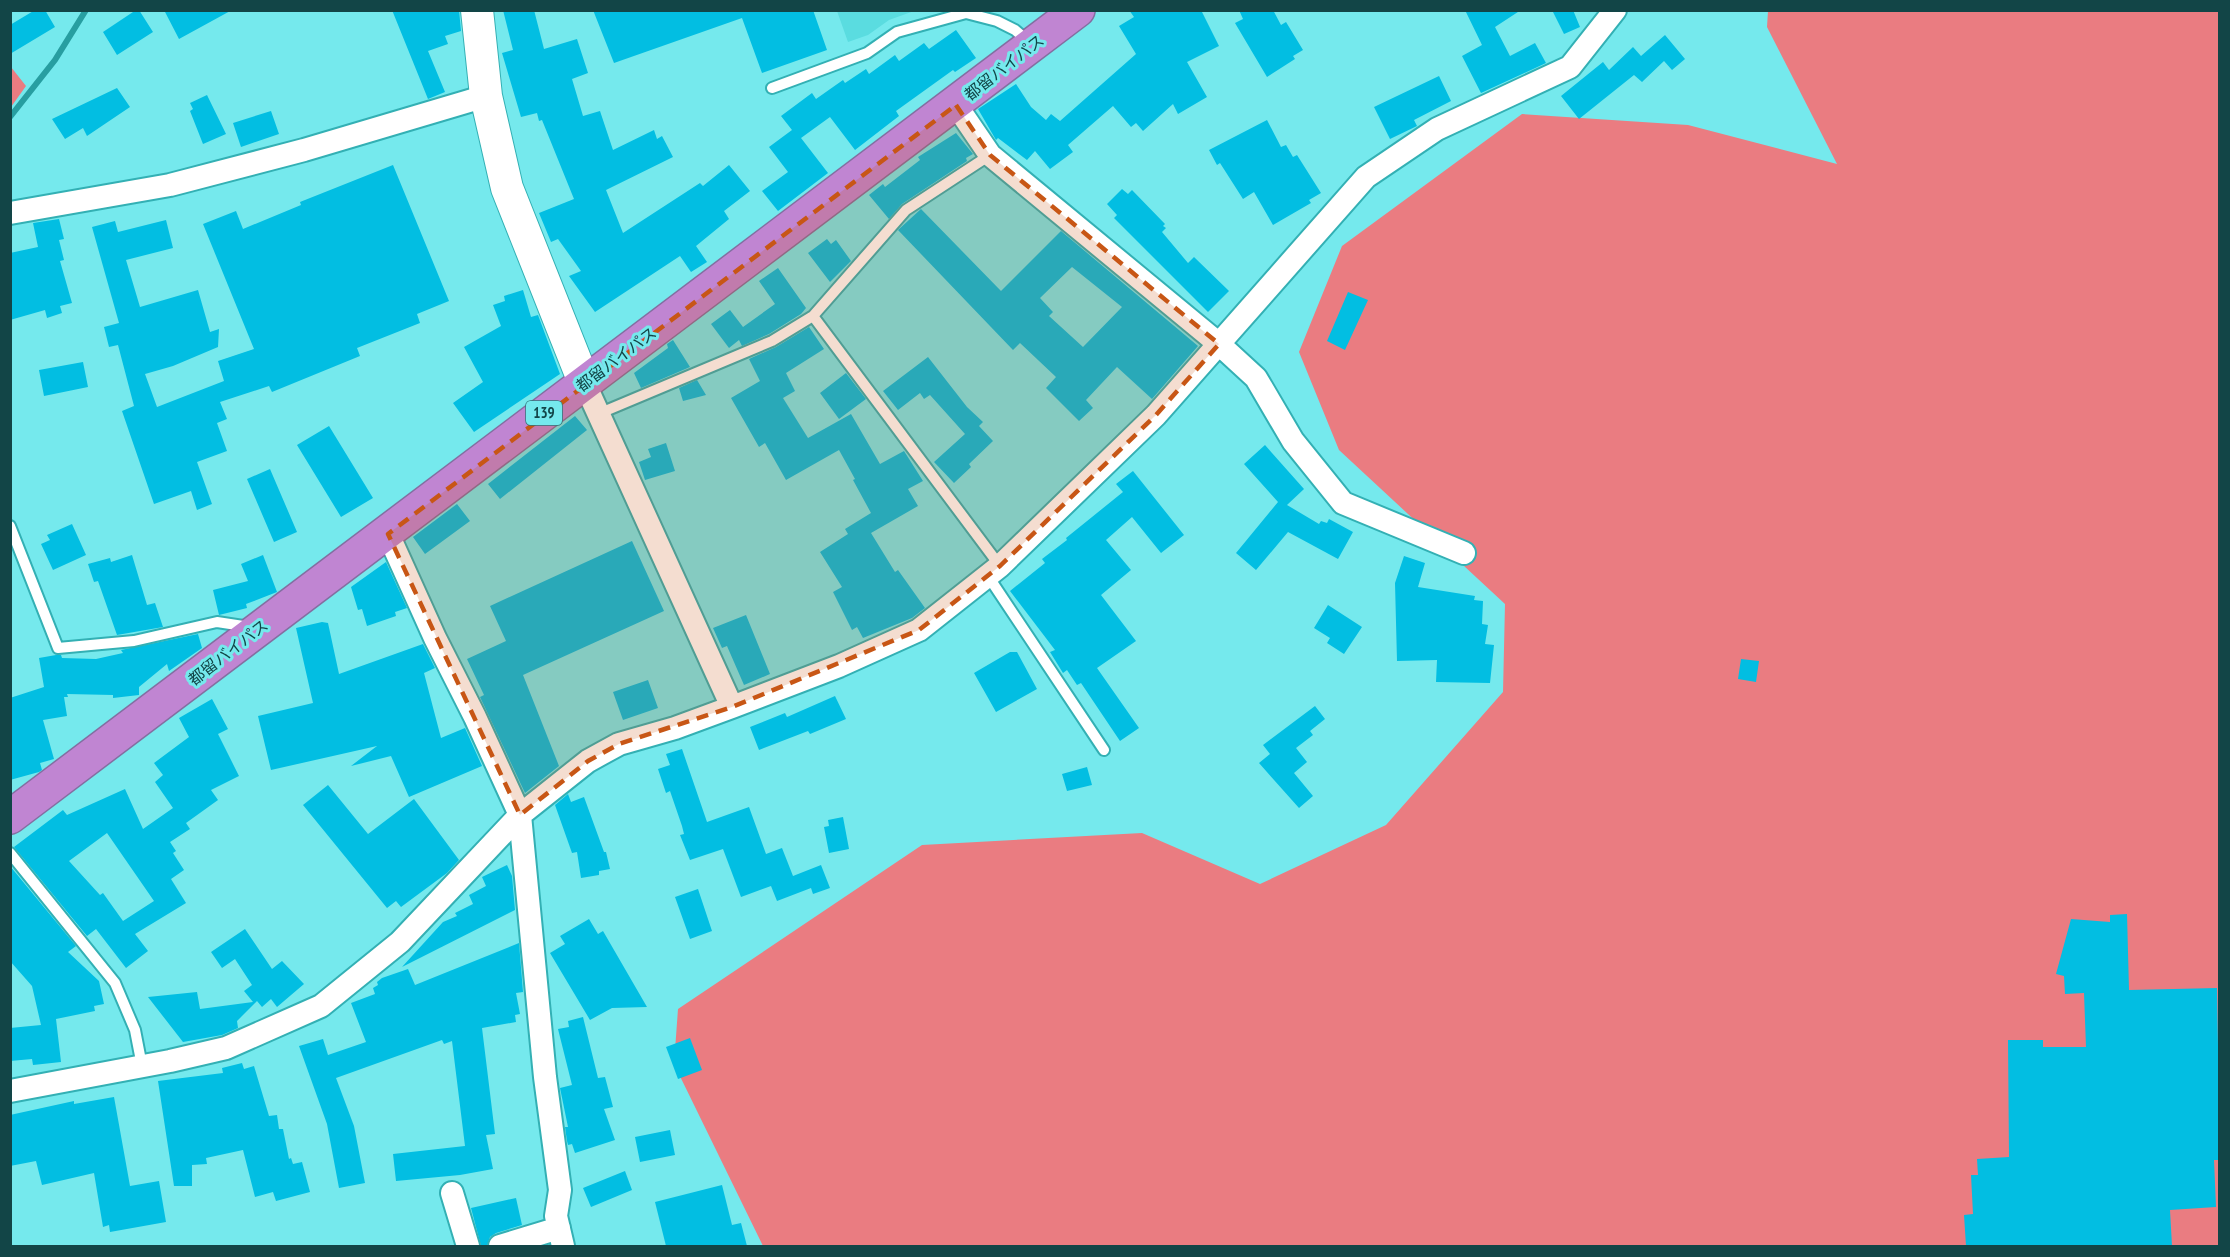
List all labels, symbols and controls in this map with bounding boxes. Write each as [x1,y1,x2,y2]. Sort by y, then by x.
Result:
street label: 都留バイパス [960,30,1048,104]
street label: 都留バイパス [572,322,660,396]
road number: 139 [526,401,562,425]
street label: 都留バイパス [184,615,272,689]

